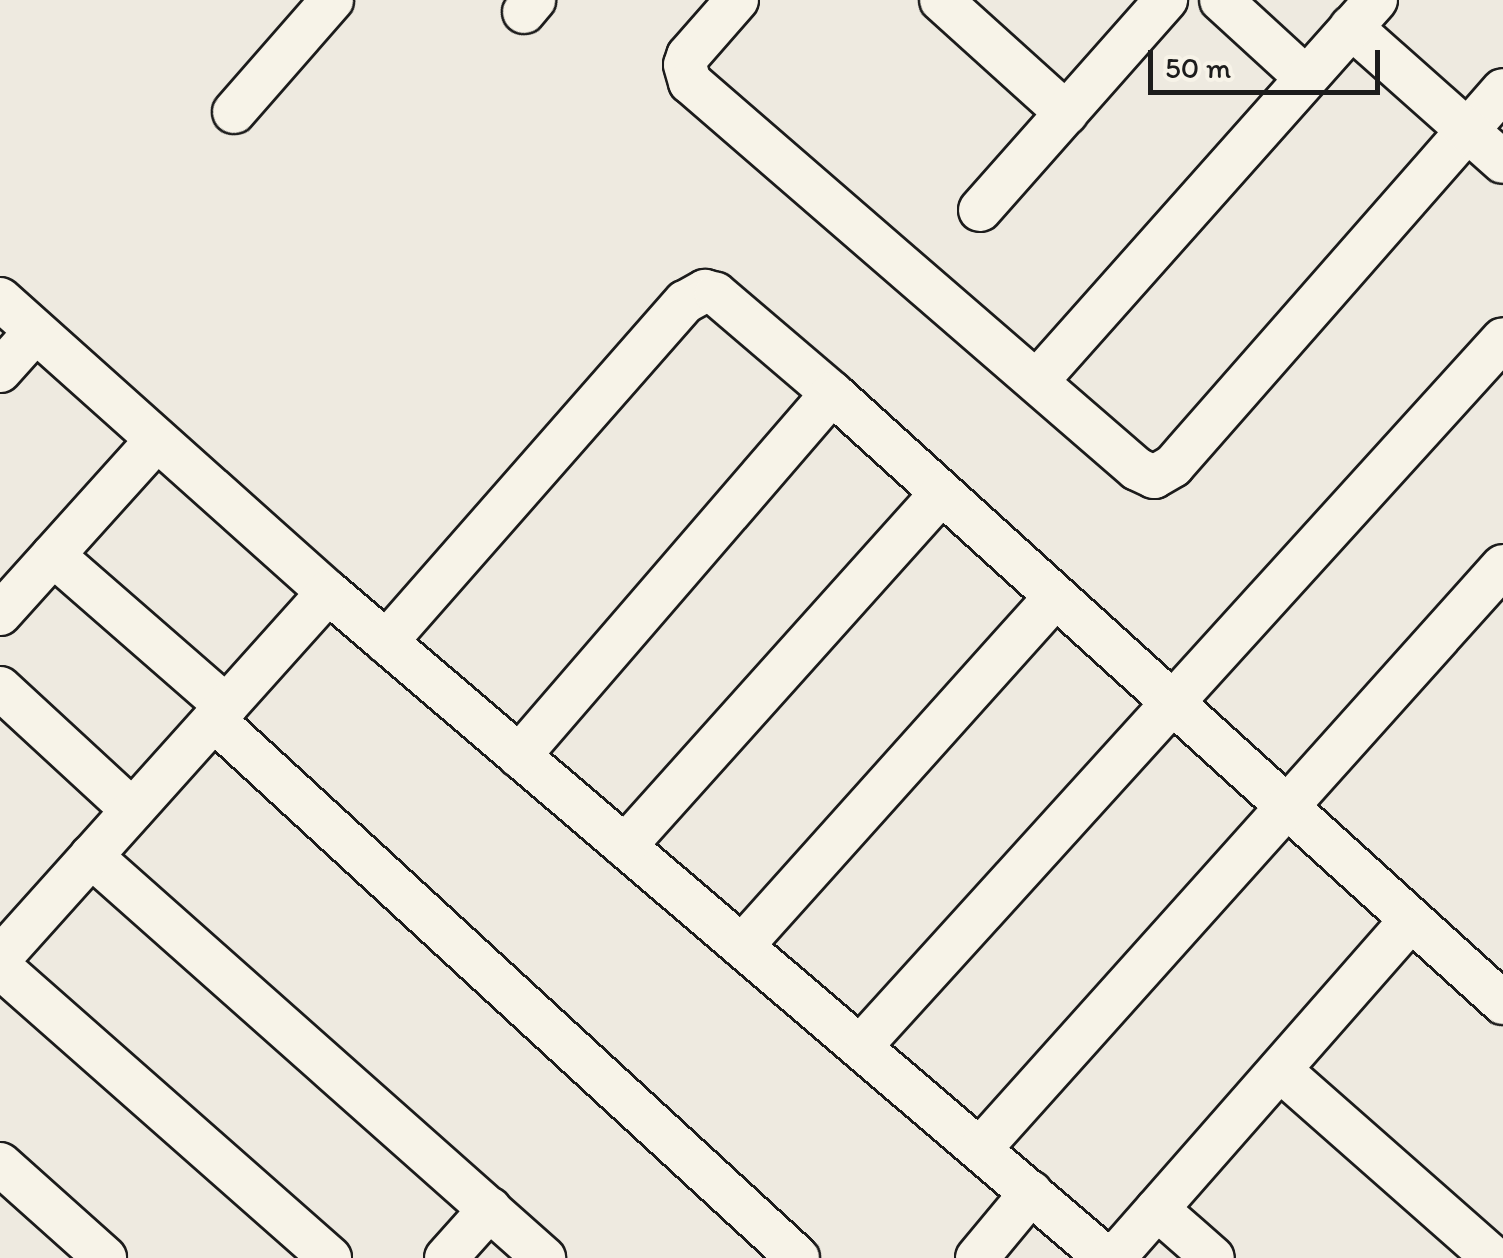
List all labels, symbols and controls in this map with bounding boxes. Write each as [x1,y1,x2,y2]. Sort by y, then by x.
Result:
scale bar [1153,30,1386,92]
text: 50 m [1165,49,1231,86]

